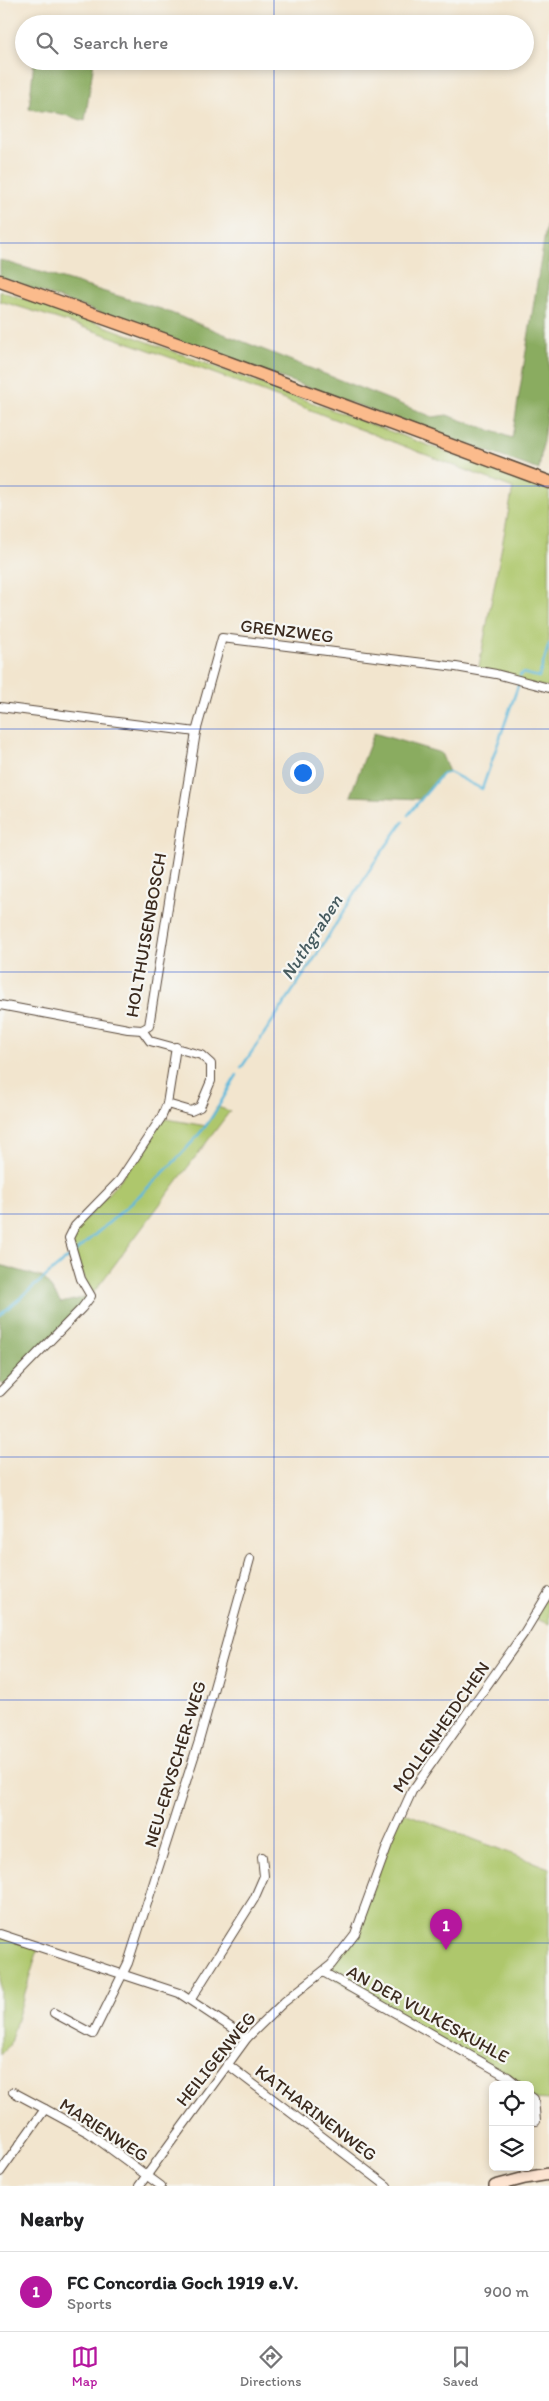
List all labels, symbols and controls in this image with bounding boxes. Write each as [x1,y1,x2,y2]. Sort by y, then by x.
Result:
search box [15,15,534,70]
icon: search [33,29,61,57]
text: Search here [73,31,168,54]
street label: GRENZWEG [239,614,335,648]
your location [290,760,316,786]
street label: HOLTHUISENBOSCH [121,851,171,1019]
water label: Nuthgraben [275,890,348,984]
street label: MOLLENHEIDCHEN [388,1657,494,1797]
street label: NEU-ERVSCHER-WEG [139,1678,211,1850]
pin: 1 [430,1909,462,1950]
street label: AN DER VULKESKUHLE [343,1960,513,2068]
street label: HEILIGENWEG [171,2007,261,2111]
street label: KATHARINENWEG [251,2060,381,2166]
map controls [489,2081,534,2171]
button: locate [489,2081,534,2126]
street label: MARIENWEG [55,2093,153,2167]
button: layers [489,2126,534,2171]
text: Nearby [20,2206,84,2231]
text: FC Concordia Goch 1919 e.V. [67,2271,298,2294]
text: 1 [32,2282,40,2301]
text: 900 m [484,2282,529,2301]
text: Sports [67,2294,112,2313]
tab: Map [71,2343,99,2390]
tab: Directions [240,2343,301,2390]
tab: Saved [443,2343,478,2390]

